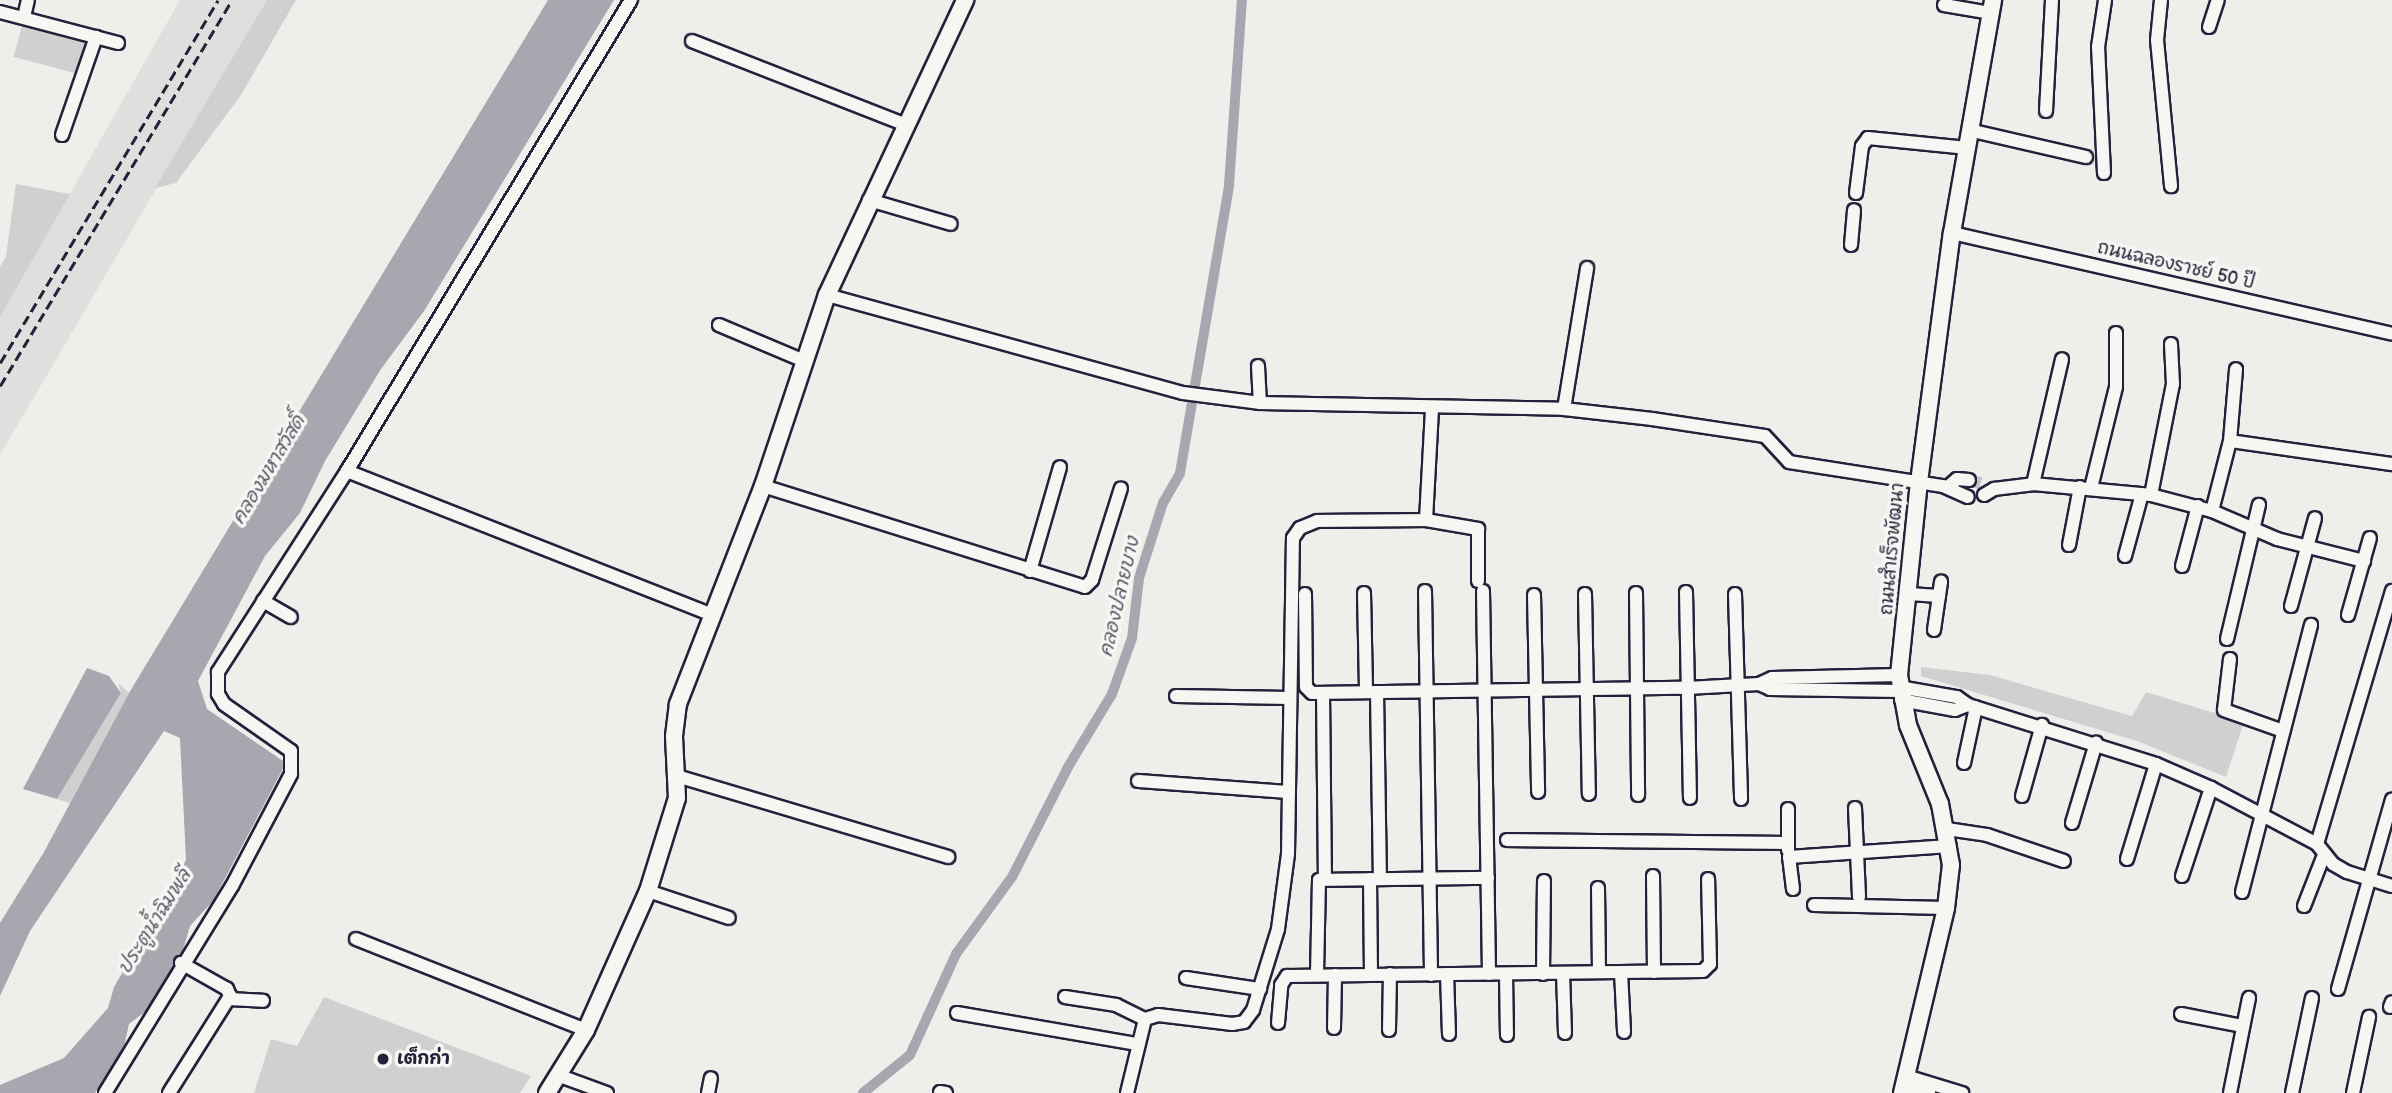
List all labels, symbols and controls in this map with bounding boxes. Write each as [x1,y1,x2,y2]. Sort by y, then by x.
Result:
street label: ถนนฉลองราชย์ 50 ปี [2095,237,2257,295]
water label: คลองมหาสวัสดิ์ [228,411,310,529]
street label: ถนนสำเร็จพัฒนา [1876,482,1910,616]
water label: คลองปลายบาง [1095,535,1145,659]
water label: ประตูน้ำฉิมพลี [114,865,196,979]
place label: เต็กก่า [397,1048,450,1070]
marker: เต็กก่า [375,1051,391,1067]

